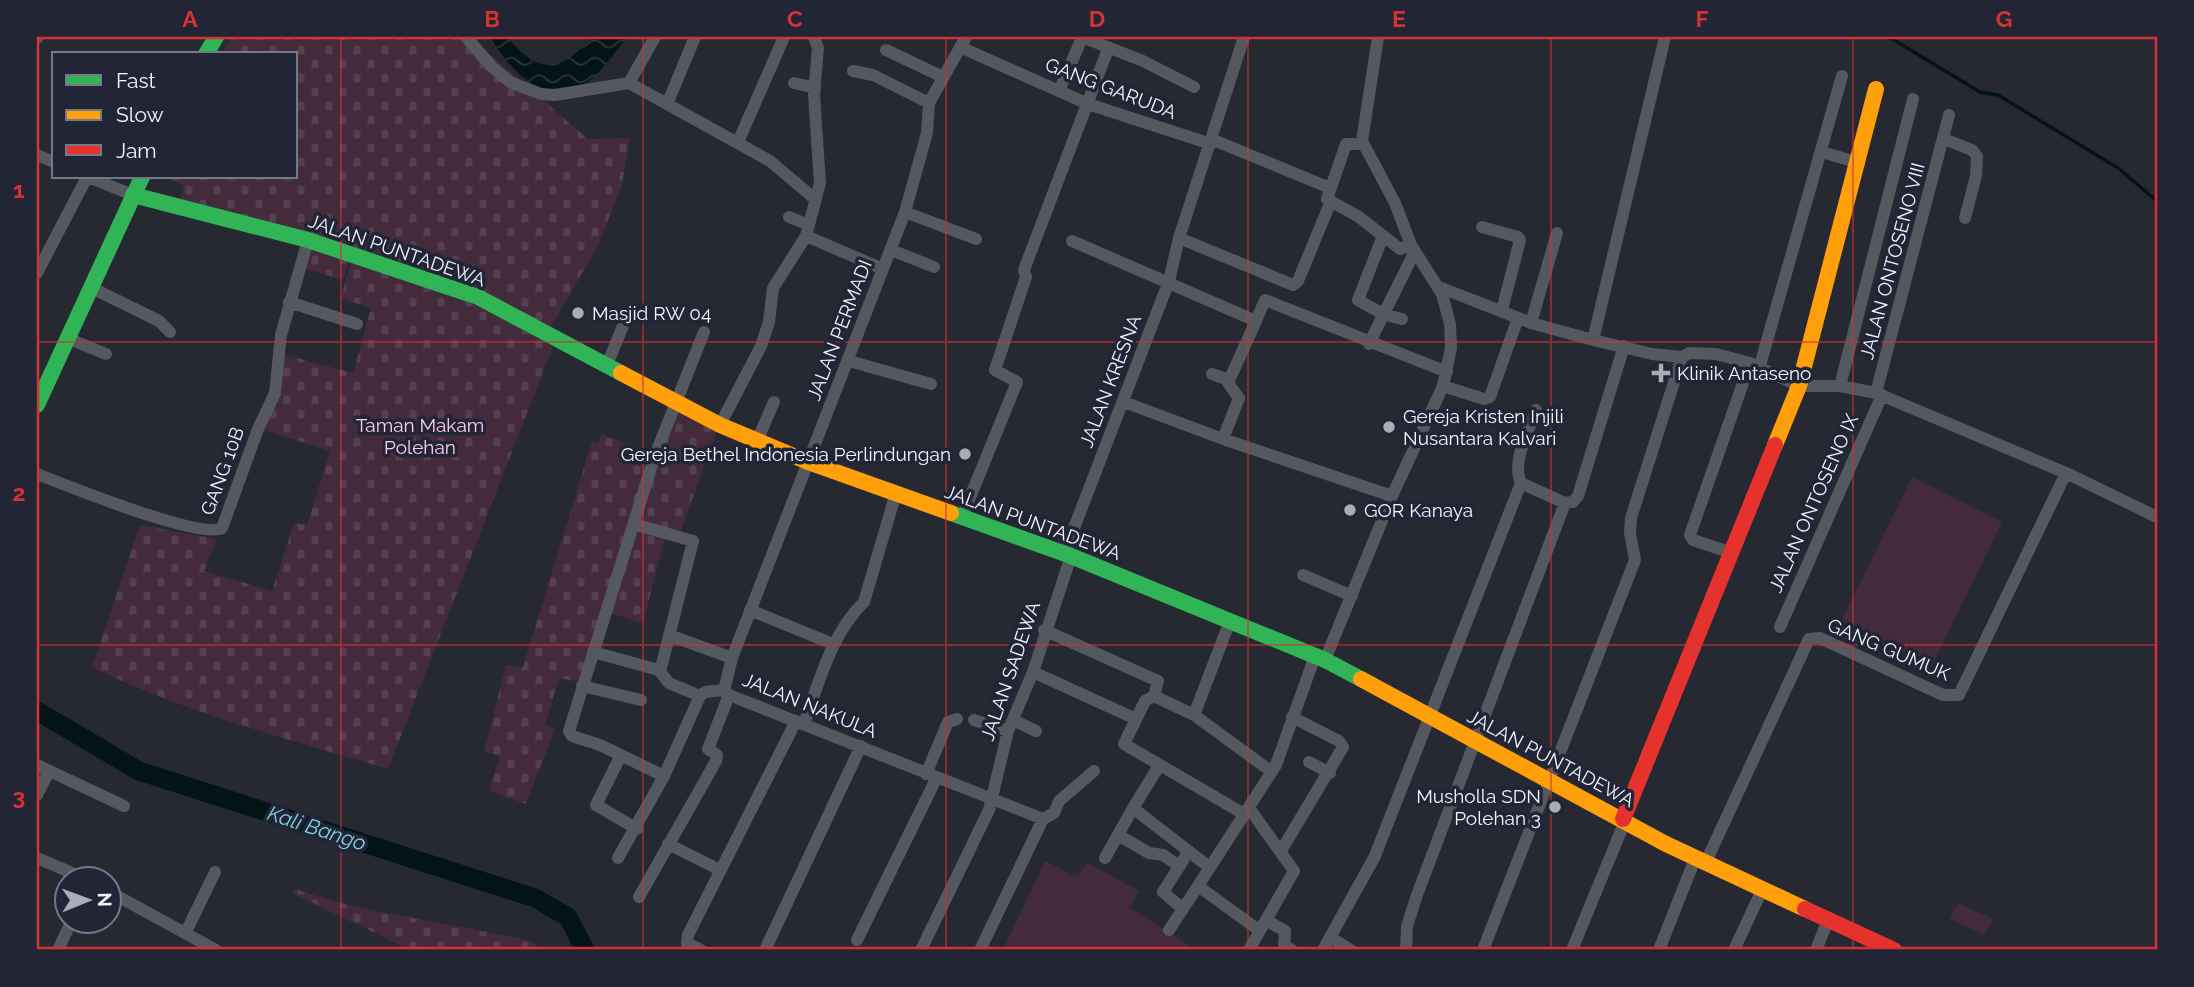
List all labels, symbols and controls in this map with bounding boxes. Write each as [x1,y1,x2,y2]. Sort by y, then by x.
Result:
text: A [182,5,198,32]
text: B [484,5,500,32]
text: C [787,5,803,32]
text: D [1089,5,1105,32]
text: E [1392,5,1406,32]
text: F [1695,5,1709,32]
text: G [1996,5,2012,32]
legend [52,52,298,178]
street label: GANG GARUDA [1042,53,1180,123]
text: Fast [116,68,156,93]
text: Slow [116,102,164,127]
text: Jam [116,138,157,163]
street label: JALAN ONTOSENO VIII [1855,160,1929,362]
text: 1 [13,176,25,203]
street label: JALAN PUNTADEWA [306,209,489,291]
street label: JALAN PERMADI [802,257,876,403]
place label: Masjid RW 04 [592,302,711,324]
marker: Masjid RW 04 [570,305,586,321]
street label: JALAN KRESNA [1075,311,1145,450]
place label: Klinik Antaseno [1677,362,1811,384]
marker: Klinik Antaseno [1651,363,1671,383]
place label: Gereja Kristen Injili Nusantara Kalvari [1403,405,1564,449]
street label: JALAN ONTOSENO IX [1764,410,1862,596]
park label: Taman Makam Polehan [356,414,484,458]
marker: Gereja Kristen Injili Nusantara Kalvari [1381,419,1397,435]
street label: GANG 10B [196,424,248,518]
place label: Gereja Bethel Indonesia Perlindungan [621,443,951,465]
marker: Gereja Bethel Indonesia Perlindungan [957,446,973,462]
text: 2 [13,479,25,506]
street label: JALAN PUNTADEWA [942,480,1124,564]
place label: GOR Kanaya [1364,499,1473,521]
marker: GOR Kanaya [1342,502,1358,518]
street label: JALAN SADEWA [976,598,1044,744]
street label: GANG GUMUK [1825,613,1954,685]
street label: JALAN NAKULA [740,668,881,742]
street label: JALAN PUNTADEWA [1464,705,1638,811]
text: 3 [13,783,25,810]
place label: Musholla SDN Polehan 3 [1416,785,1541,829]
marker: Musholla SDN Polehan 3 [1547,799,1563,815]
water label: Kali Bango [265,800,369,856]
north arrow [52,864,122,934]
text: N [94,892,116,907]

